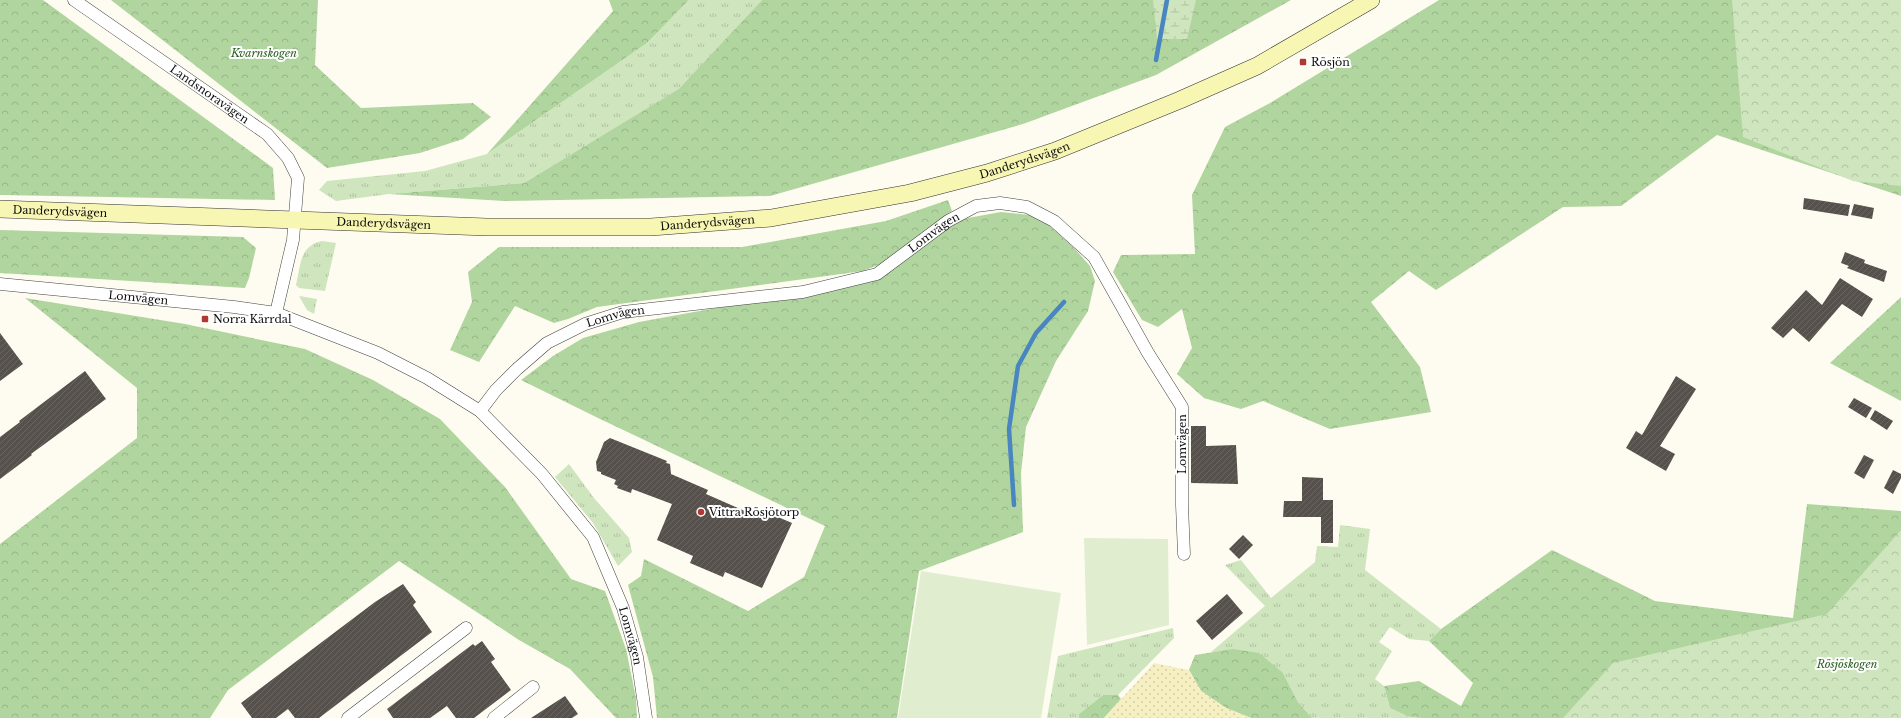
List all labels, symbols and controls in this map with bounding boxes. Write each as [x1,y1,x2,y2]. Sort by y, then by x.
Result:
park label: Kvarnskogen [230,46,297,60]
place label: Rösjön [1311,55,1350,69]
marker: Rösjön [1298,57,1308,67]
street label: Landsnoravägen [167,62,252,127]
street label: Danderydsvägen [978,139,1072,182]
street label: Danderydsvägen [12,202,108,220]
street label: Lomvägen [905,209,962,255]
street label: Danderydsvägen [660,212,756,233]
street label: Danderydsvägen [336,214,432,232]
street label: Lomvägen [108,288,169,308]
street label: Lomvägen [585,303,646,330]
place label: Norra Kärrdal [213,312,292,326]
marker: Norra Kärrdal [200,314,210,324]
street label: Lomvägen [1175,414,1189,474]
place label: Vittra Rösjötorp [708,505,799,519]
marker: Vittra Rösjötorp [696,507,706,517]
street label: Lomvägen [616,605,645,666]
park label: Rösjöskogen [1816,657,1877,671]

